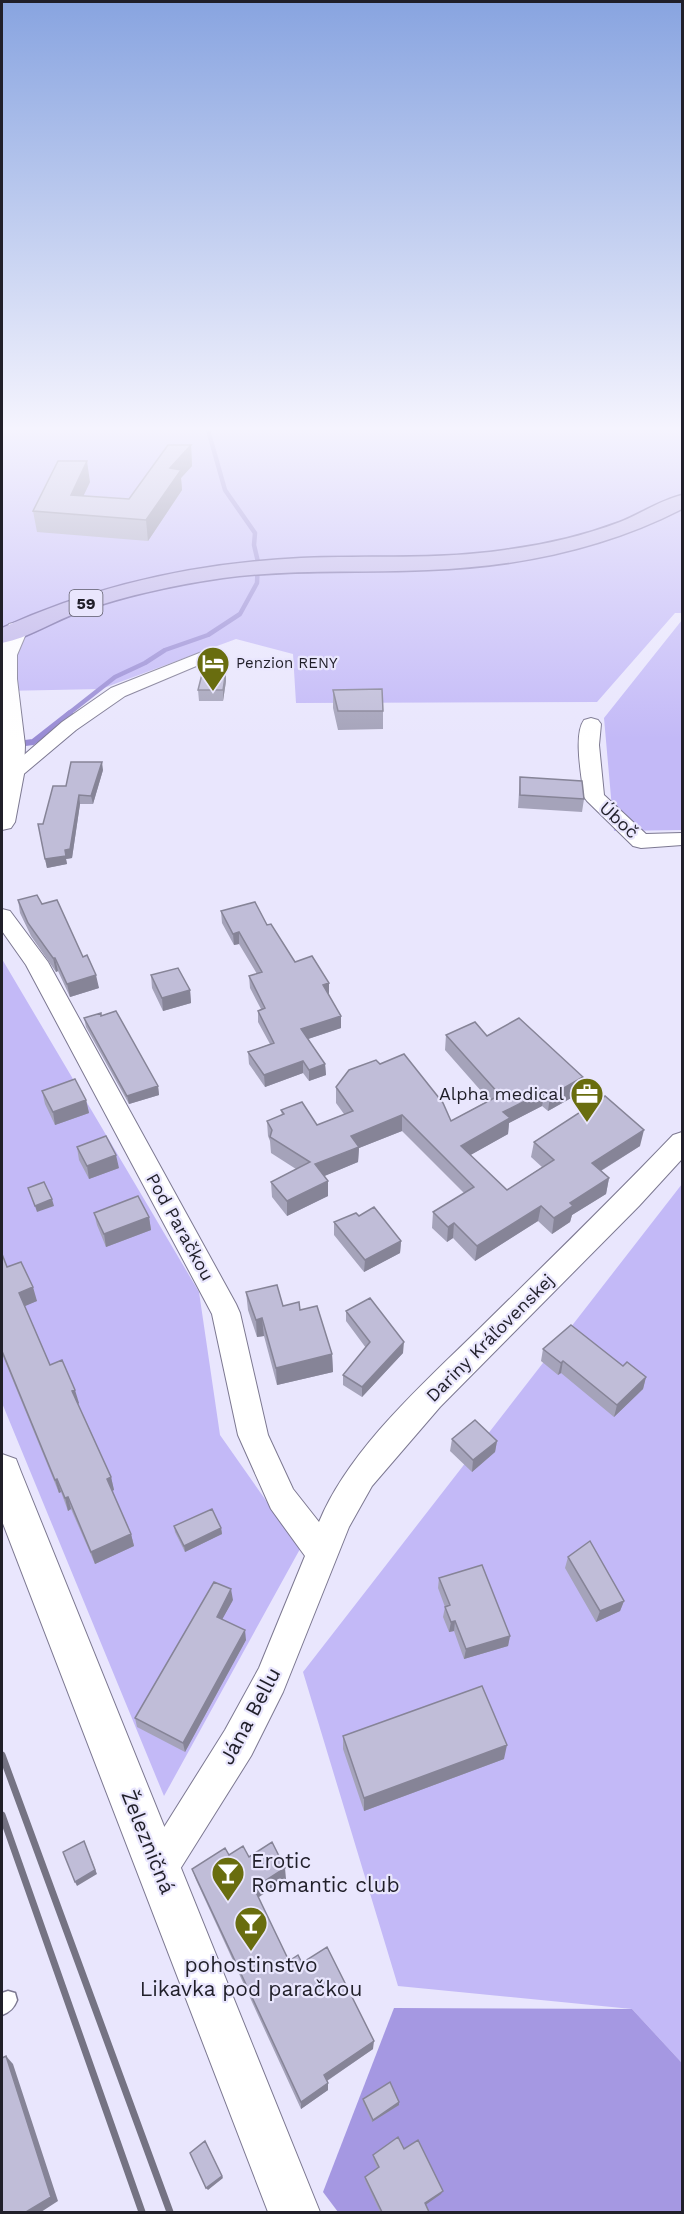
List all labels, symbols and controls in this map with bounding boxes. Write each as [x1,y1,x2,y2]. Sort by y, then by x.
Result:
road number: 59 [70,590,103,616]
hotel icon: Penzion RENY [195,645,231,692]
place label: Penzion RENY [236,654,338,672]
street label: Úboč [596,797,643,842]
office icon: Alpha medical [569,1076,605,1123]
place label: Alpha medical [439,1083,564,1104]
street label: Pod Paračkou [142,1169,219,1284]
street label: Dariny Kráľovenskej [421,1269,558,1406]
street label: Jána Bellu [213,1663,286,1769]
street label: Železničná [116,1786,181,1898]
place label: Erotic Romantic club [251,1848,400,1897]
bar icon: Erotic Romantic club [210,1855,246,1902]
bar icon: pohostinstvo Likavka pod paračkou [233,1905,269,1952]
place label: pohostinstvo Likavka pod paračkou [140,1952,362,2001]

